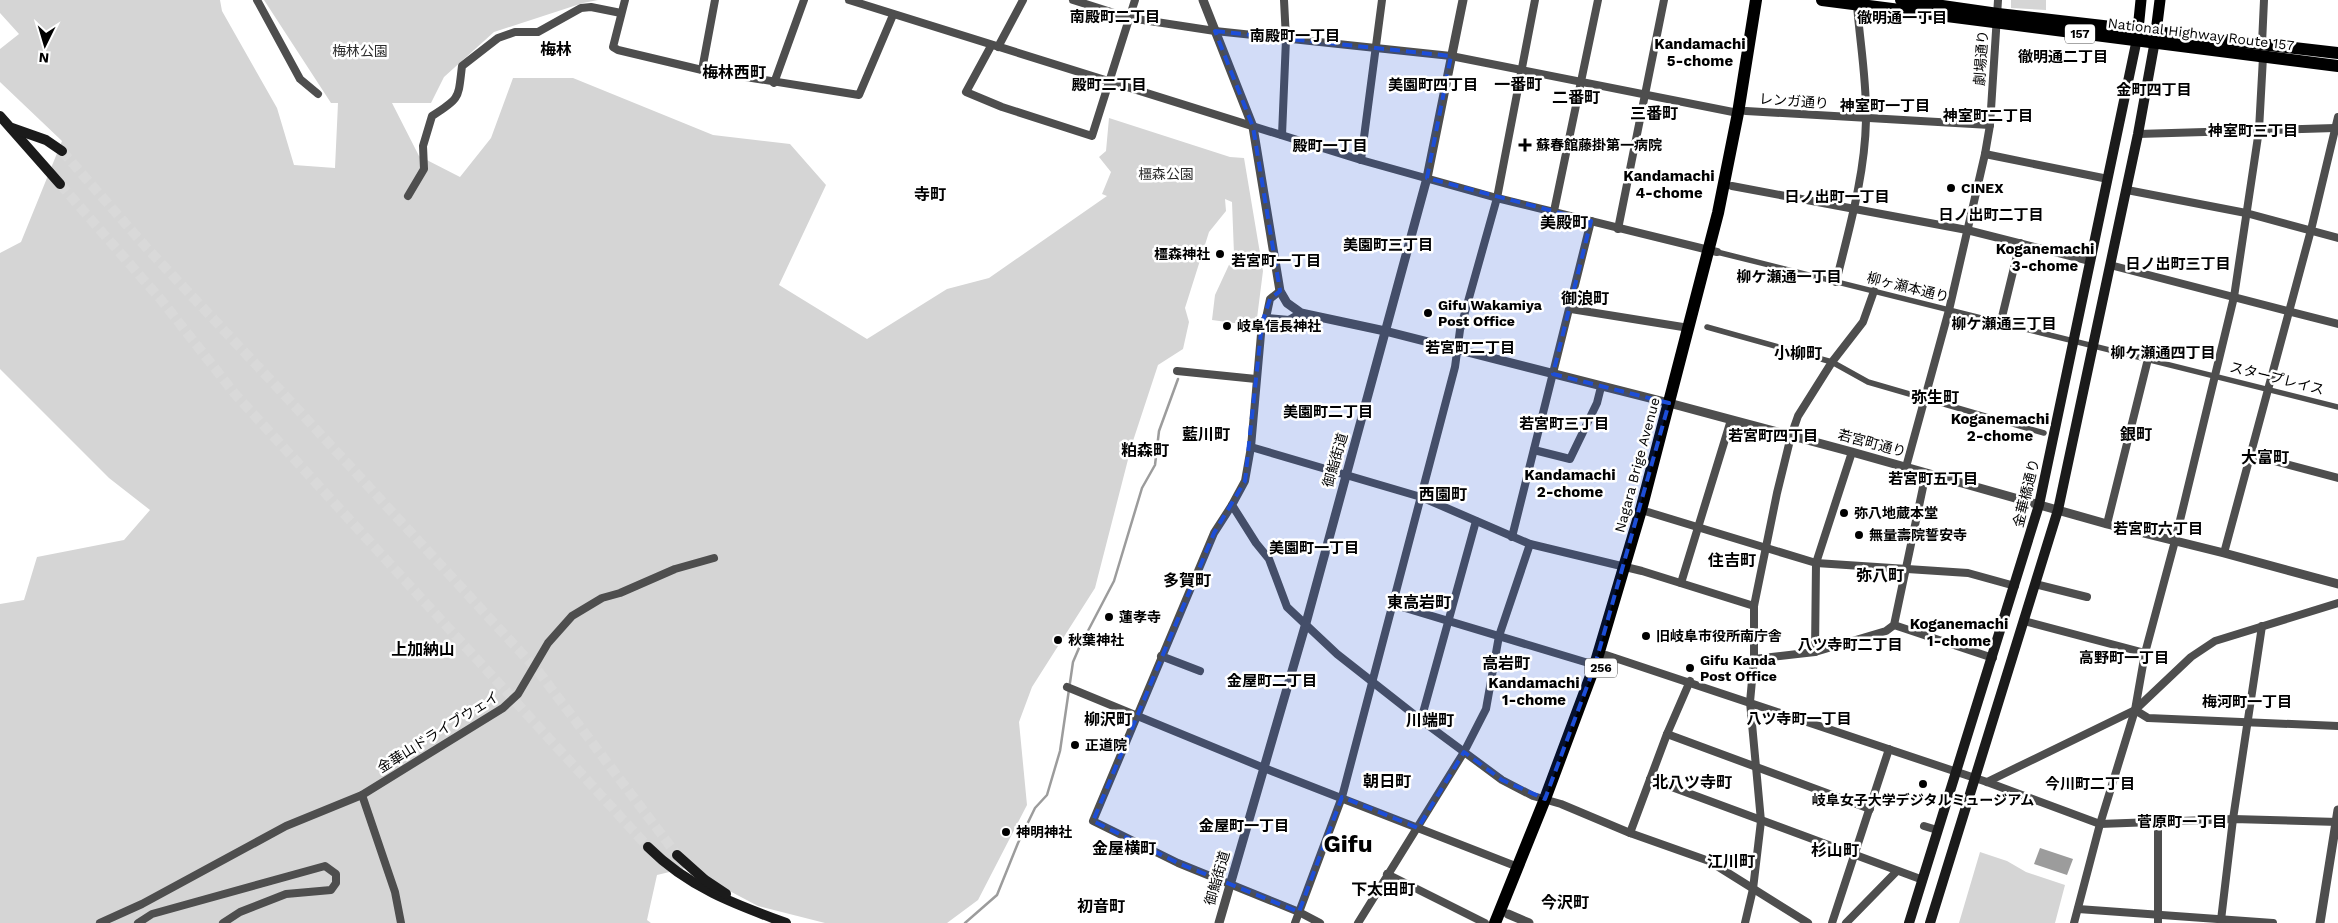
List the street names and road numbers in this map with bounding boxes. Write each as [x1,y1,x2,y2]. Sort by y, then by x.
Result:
street label: National Highway Route 157 [2107,15,2295,53]
road number: 157 [2065,24,2095,44]
street label: 劇場通り [1971,30,1991,86]
street label: レンガ通り [1759,91,1829,111]
street label: 柳ヶ瀬本通り [1865,269,1951,305]
street label: スタープレイス [2228,359,2326,397]
street label: Nagara Brige Avenue [1611,396,1663,534]
street label: 若宮町通り [1836,426,1908,460]
street label: 御鮨街道 [1320,431,1350,489]
street label: 金華橋通り [2010,457,2042,529]
road number: 256 [1585,658,1617,678]
street label: 金華山ドライブウェイ [374,688,502,776]
street label: 御鮨街道 [1202,849,1232,907]

